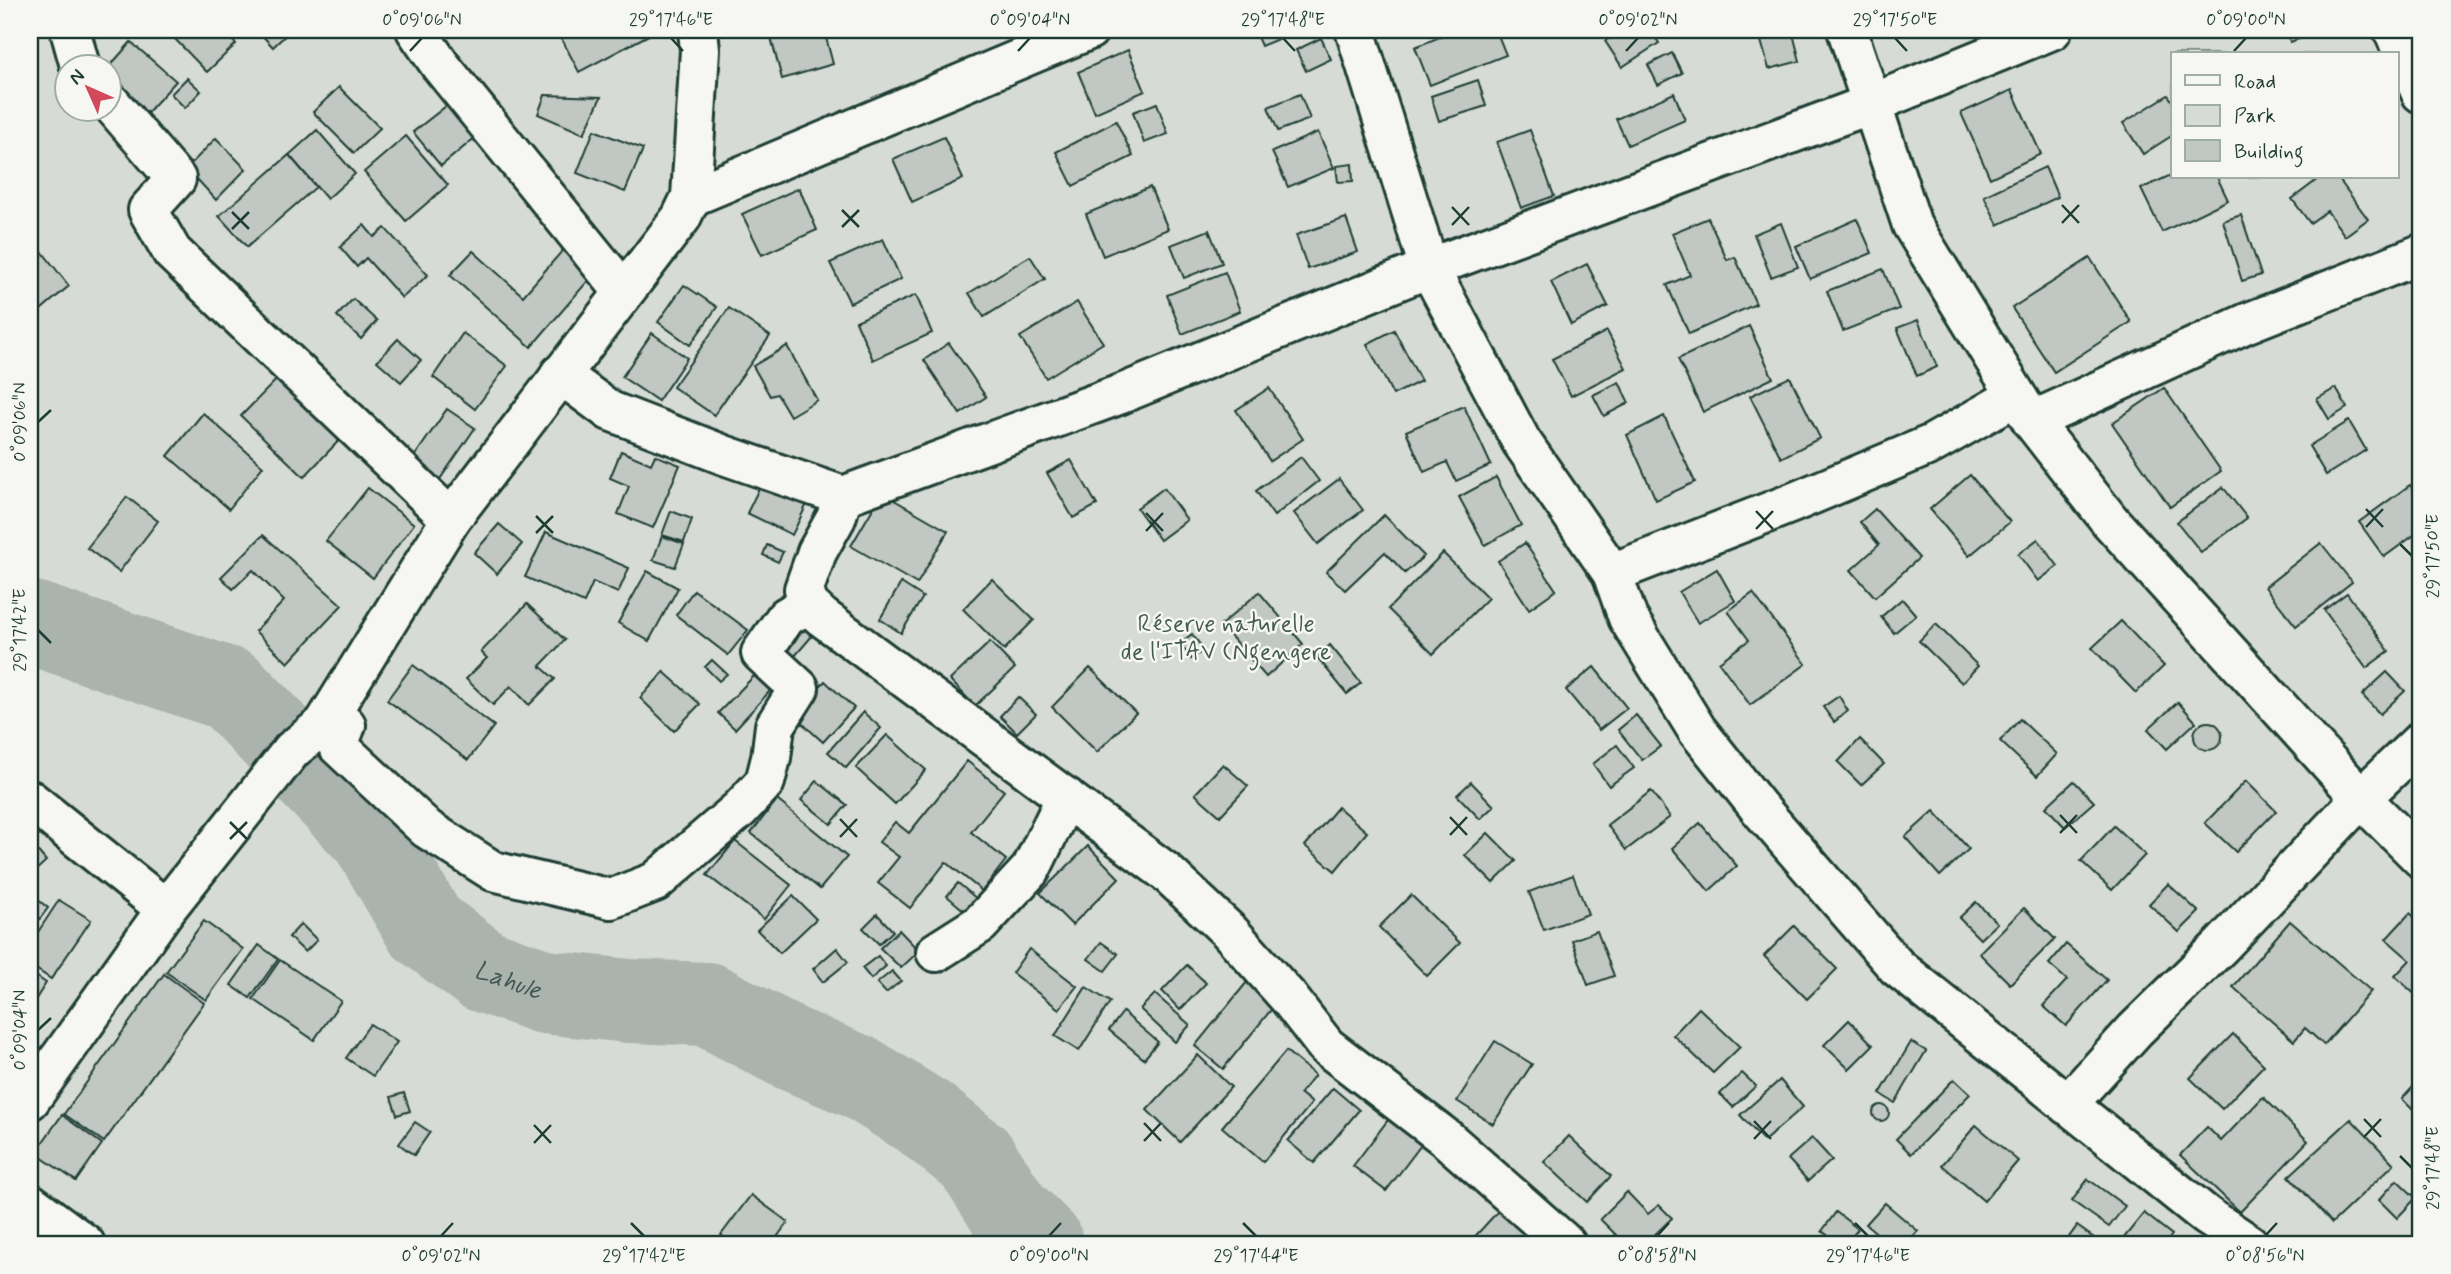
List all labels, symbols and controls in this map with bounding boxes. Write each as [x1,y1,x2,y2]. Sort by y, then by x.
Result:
text: 0°09'06"N [382,8,462,32]
text: 29°17'46"E [629,8,713,32]
text: 0°09'04"N [990,8,1070,32]
text: 29°17'48"E [1241,8,1325,32]
text: 0°09'02"N [1599,8,1677,32]
text: 29°17'50"E [1853,8,1937,32]
text: 0°09'00"N [2206,8,2286,32]
north arrow [52,52,122,122]
legend [2171,52,2398,178]
text: N [64,64,90,90]
text: Road [2234,68,2276,96]
text: Park [2234,102,2276,130]
text: Building [2234,138,2304,168]
text: 0°09'06"N [8,382,32,462]
text: 29°17'50"E [2421,514,2445,598]
text: 29°17'42"E [8,588,32,672]
park label: Réserve naturelle de l'ITAV (Ngengere [1121,609,1331,671]
water label: Lahule [469,954,547,1009]
text: 0°09'04"N [8,990,32,1070]
text: 29°17'48"E [2421,1126,2445,1210]
text: 0°09'02"N [402,1244,480,1268]
text: 29°17'42"E [602,1244,686,1268]
text: 0°09'00"N [1009,1244,1089,1268]
text: 29°17'44"E [1213,1244,1299,1268]
text: 0°08'58"N [1617,1244,1697,1268]
text: 29°17'46"E [1826,1244,1910,1268]
text: 0°08'56"N [2225,1244,2305,1268]

